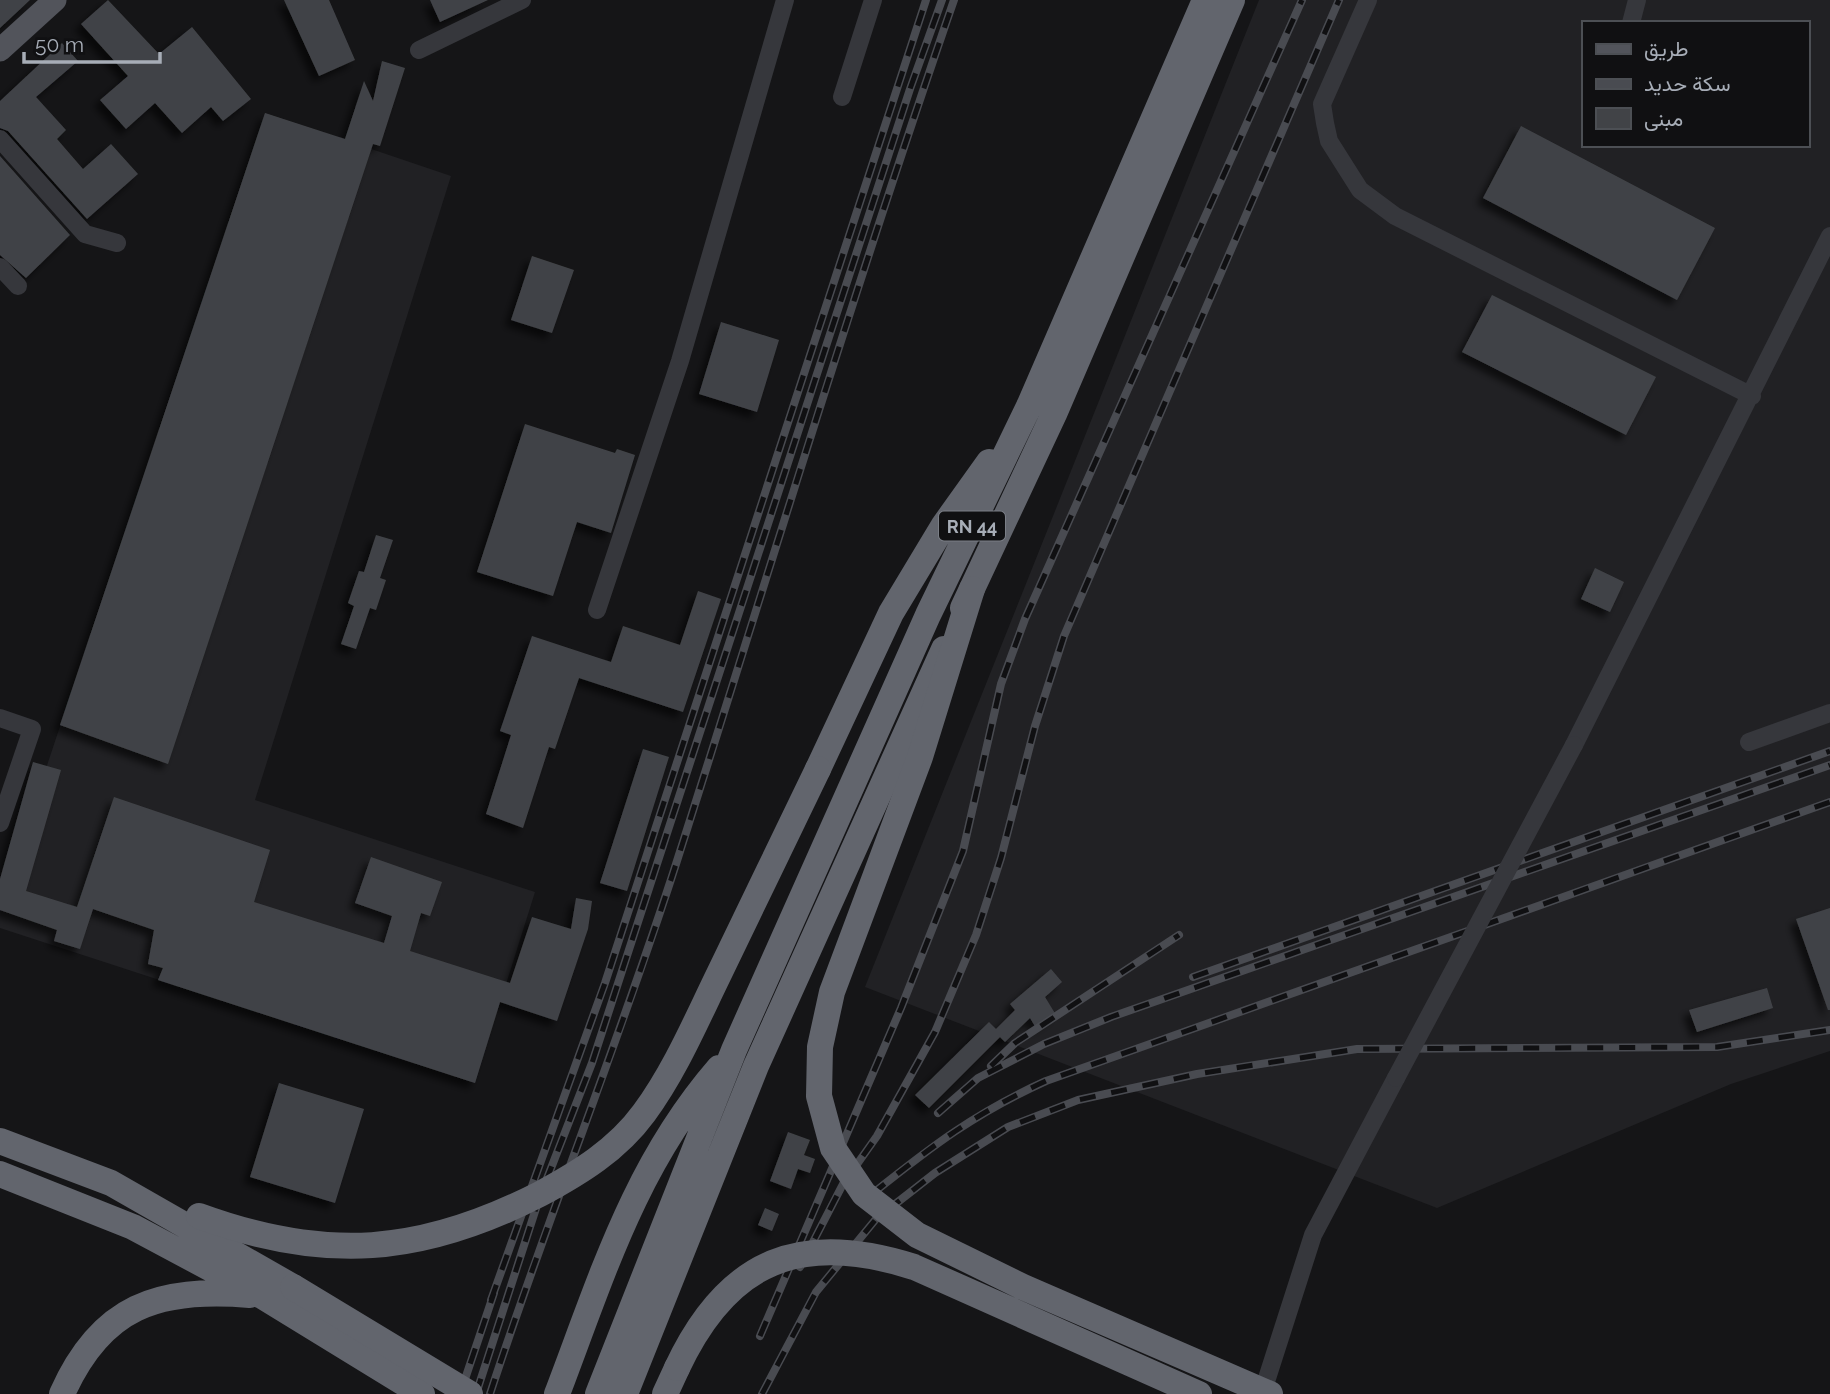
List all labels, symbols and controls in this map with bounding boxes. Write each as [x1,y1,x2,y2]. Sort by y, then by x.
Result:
scale bar [24,21,161,65]
legend [1582,21,1809,147]
text: 50 m [35,32,84,57]
text: طريق [1644,36,1689,62]
text: سكة حديد [1644,71,1730,96]
text: مبنى [1644,106,1683,131]
road number: RN 44 [939,512,1005,540]

